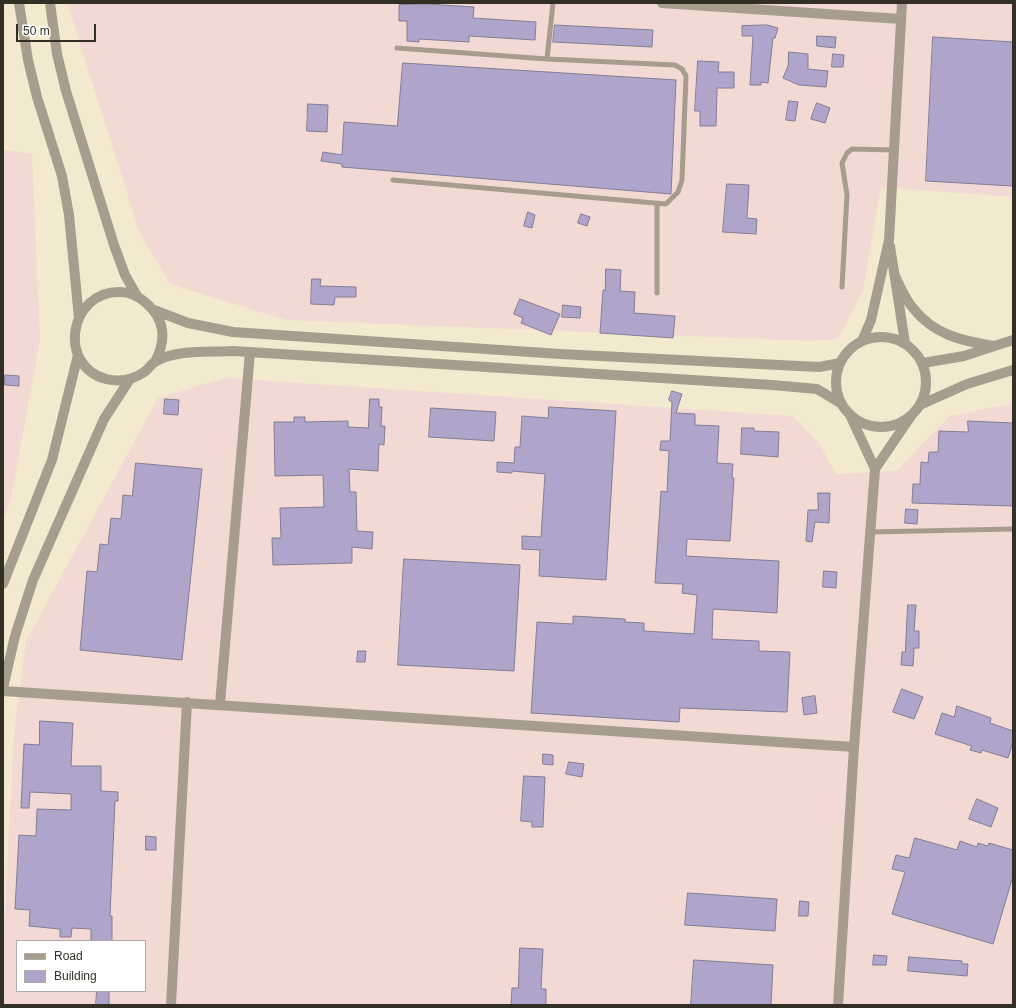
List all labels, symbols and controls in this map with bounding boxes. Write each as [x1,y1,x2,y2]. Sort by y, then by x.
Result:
scale bar [18,16,98,42]
text: 50 m [23,24,50,38]
legend [16,940,146,992]
text: Road [54,949,83,963]
text: Building [54,969,97,983]

